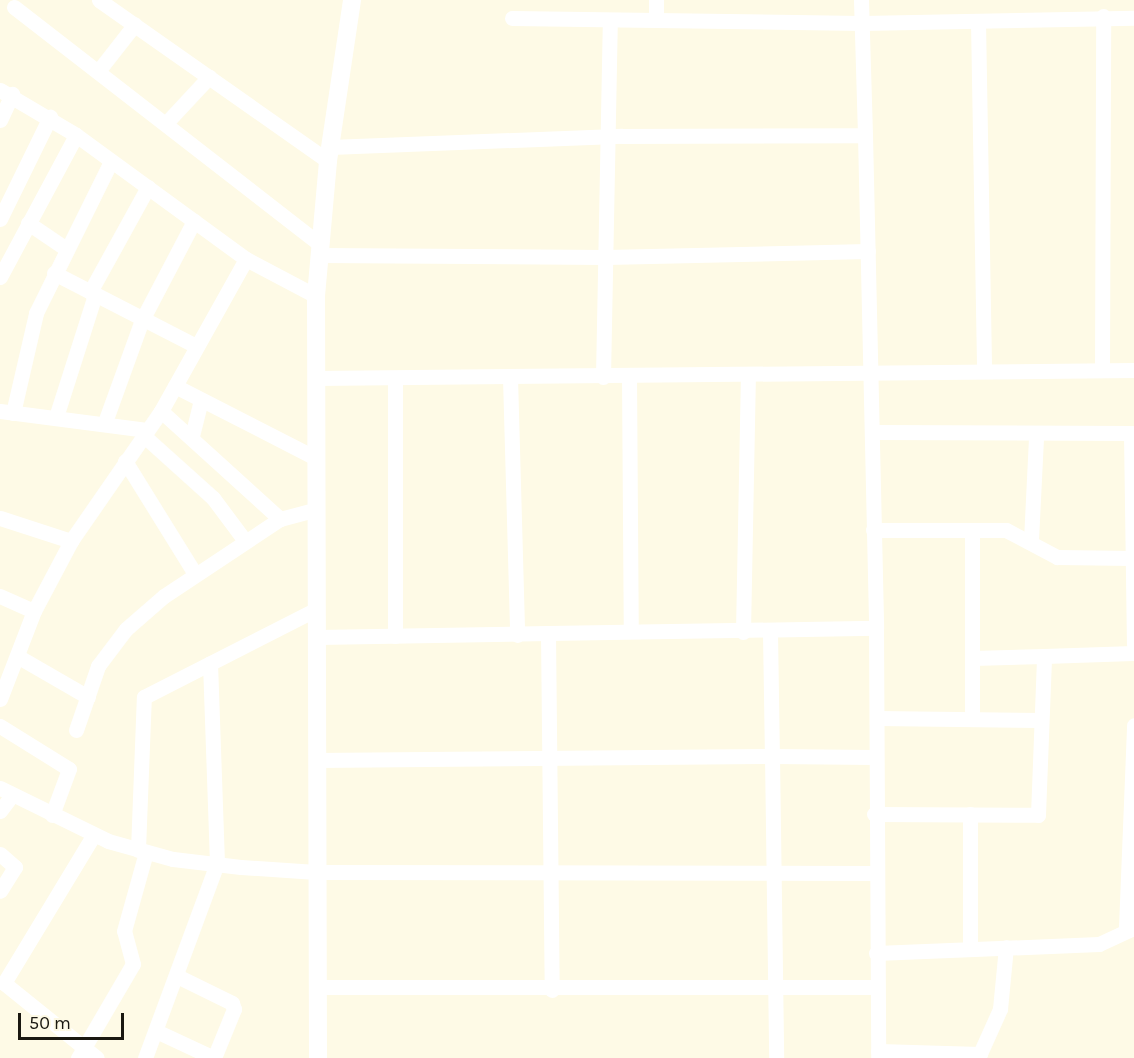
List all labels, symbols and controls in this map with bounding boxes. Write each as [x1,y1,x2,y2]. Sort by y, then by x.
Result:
scale bar [21,1001,128,1039]
text: 50 m [29,1012,71,1034]

